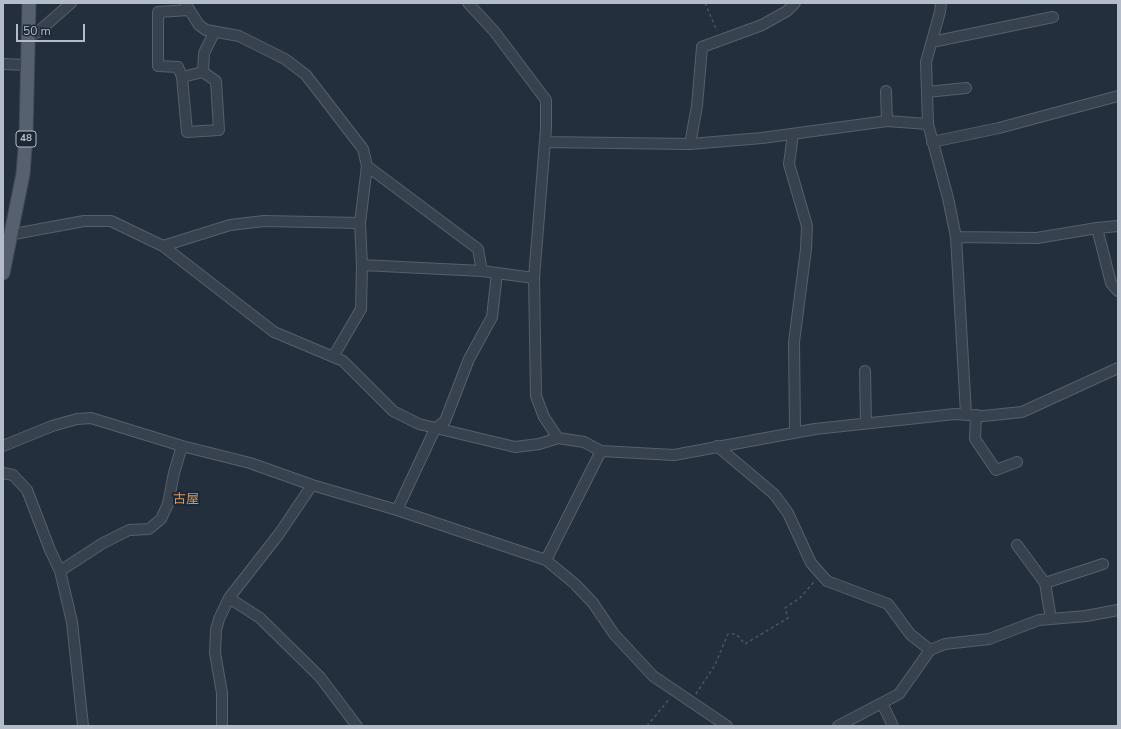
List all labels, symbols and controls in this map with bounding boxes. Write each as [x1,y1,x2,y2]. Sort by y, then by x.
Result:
scale bar [18,16,87,42]
text: 50 m [23,23,51,39]
road number: 48 [16,131,36,147]
district label: 古屋 [173,492,199,508]

